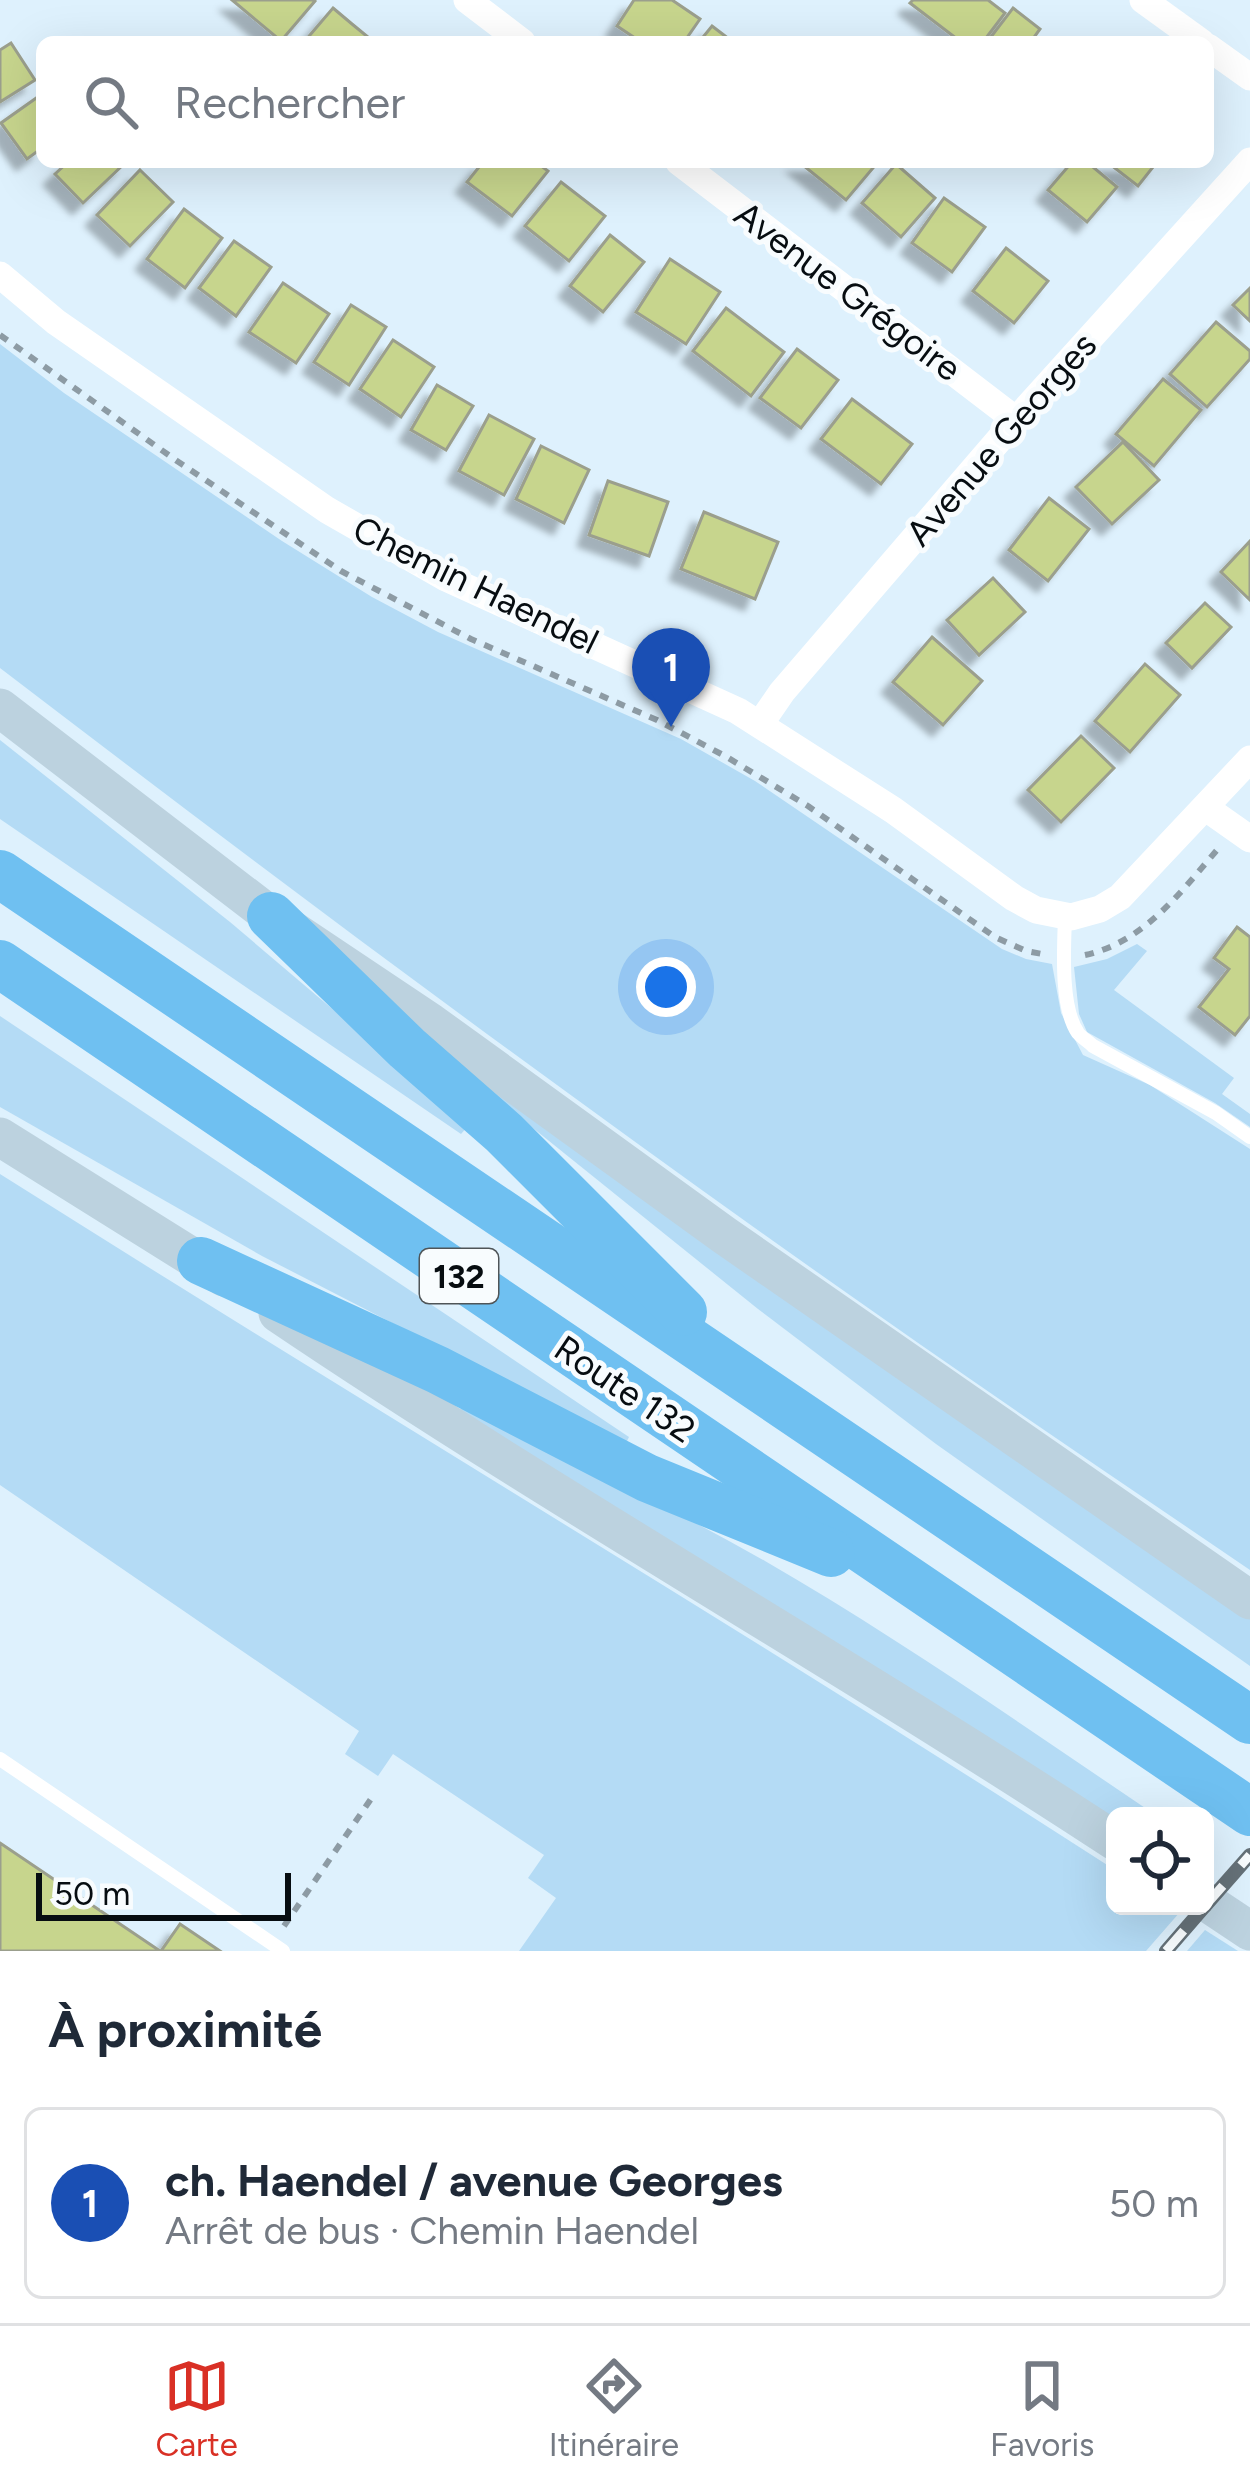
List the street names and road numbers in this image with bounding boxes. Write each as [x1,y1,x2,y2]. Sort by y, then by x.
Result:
street label: Avenue Grégoire [726,192,970,390]
street label: Avenue Georges [897,324,1105,554]
street label: Chemin Haendel [346,507,606,663]
road number: 132 [420,1249,498,1303]
street label: Route 132 [547,1326,703,1452]

